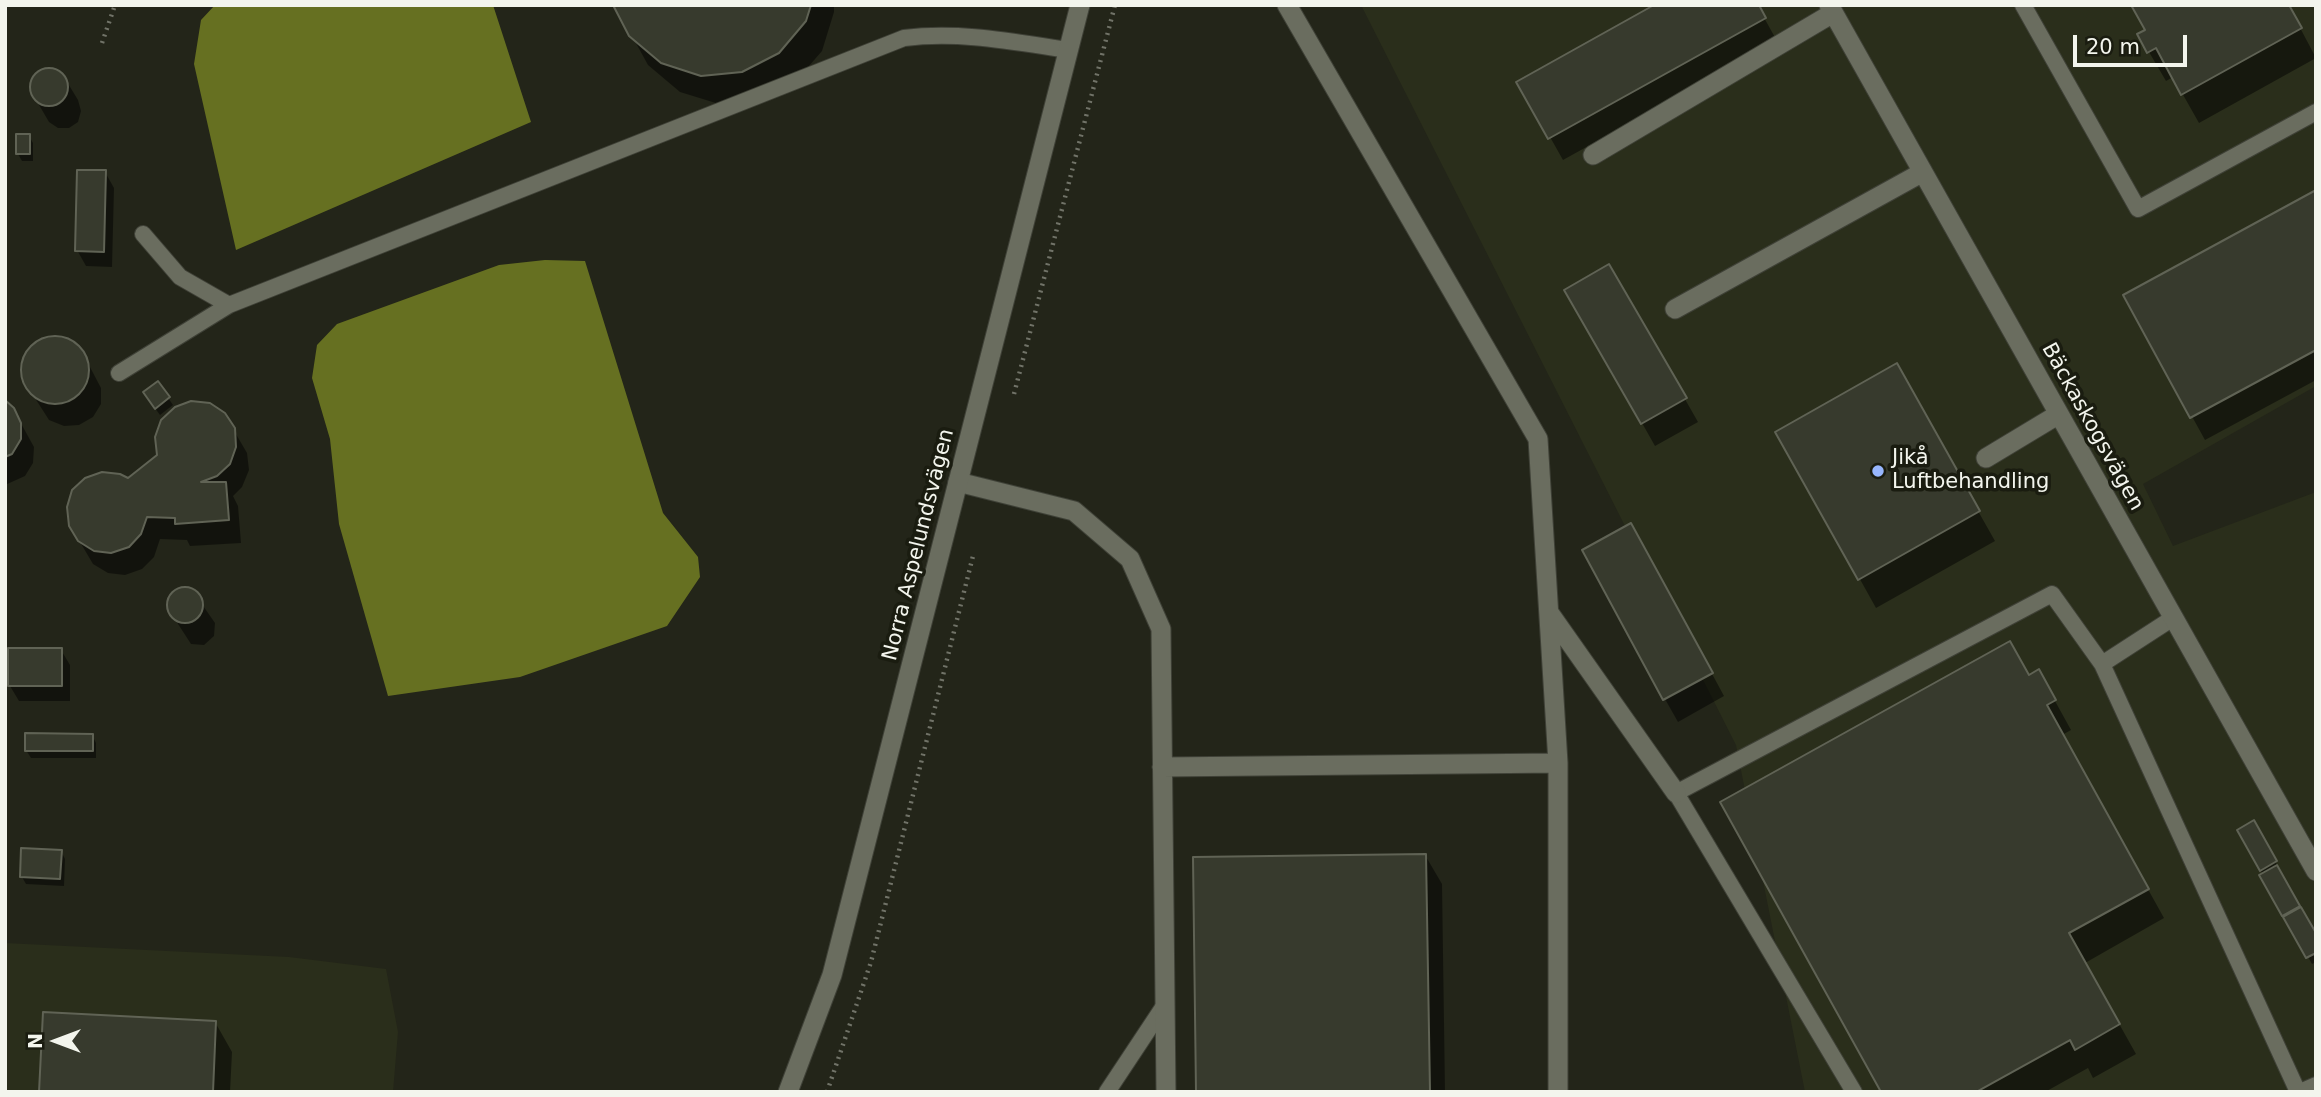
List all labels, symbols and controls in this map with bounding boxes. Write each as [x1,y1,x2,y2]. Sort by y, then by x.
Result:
scale bar [2076,21,2190,65]
text: 20 m [2086,35,2140,59]
street label: Bäckaskogsvägen [2035,339,2149,515]
street label: Norra Aspelundsvägen [878,426,960,664]
place label: Jikå Luftbehandling [1892,446,2049,496]
marker: Jikå Luftbehandling [1870,463,1886,479]
north arrow [21,1006,91,1076]
text: N [24,1033,46,1049]

